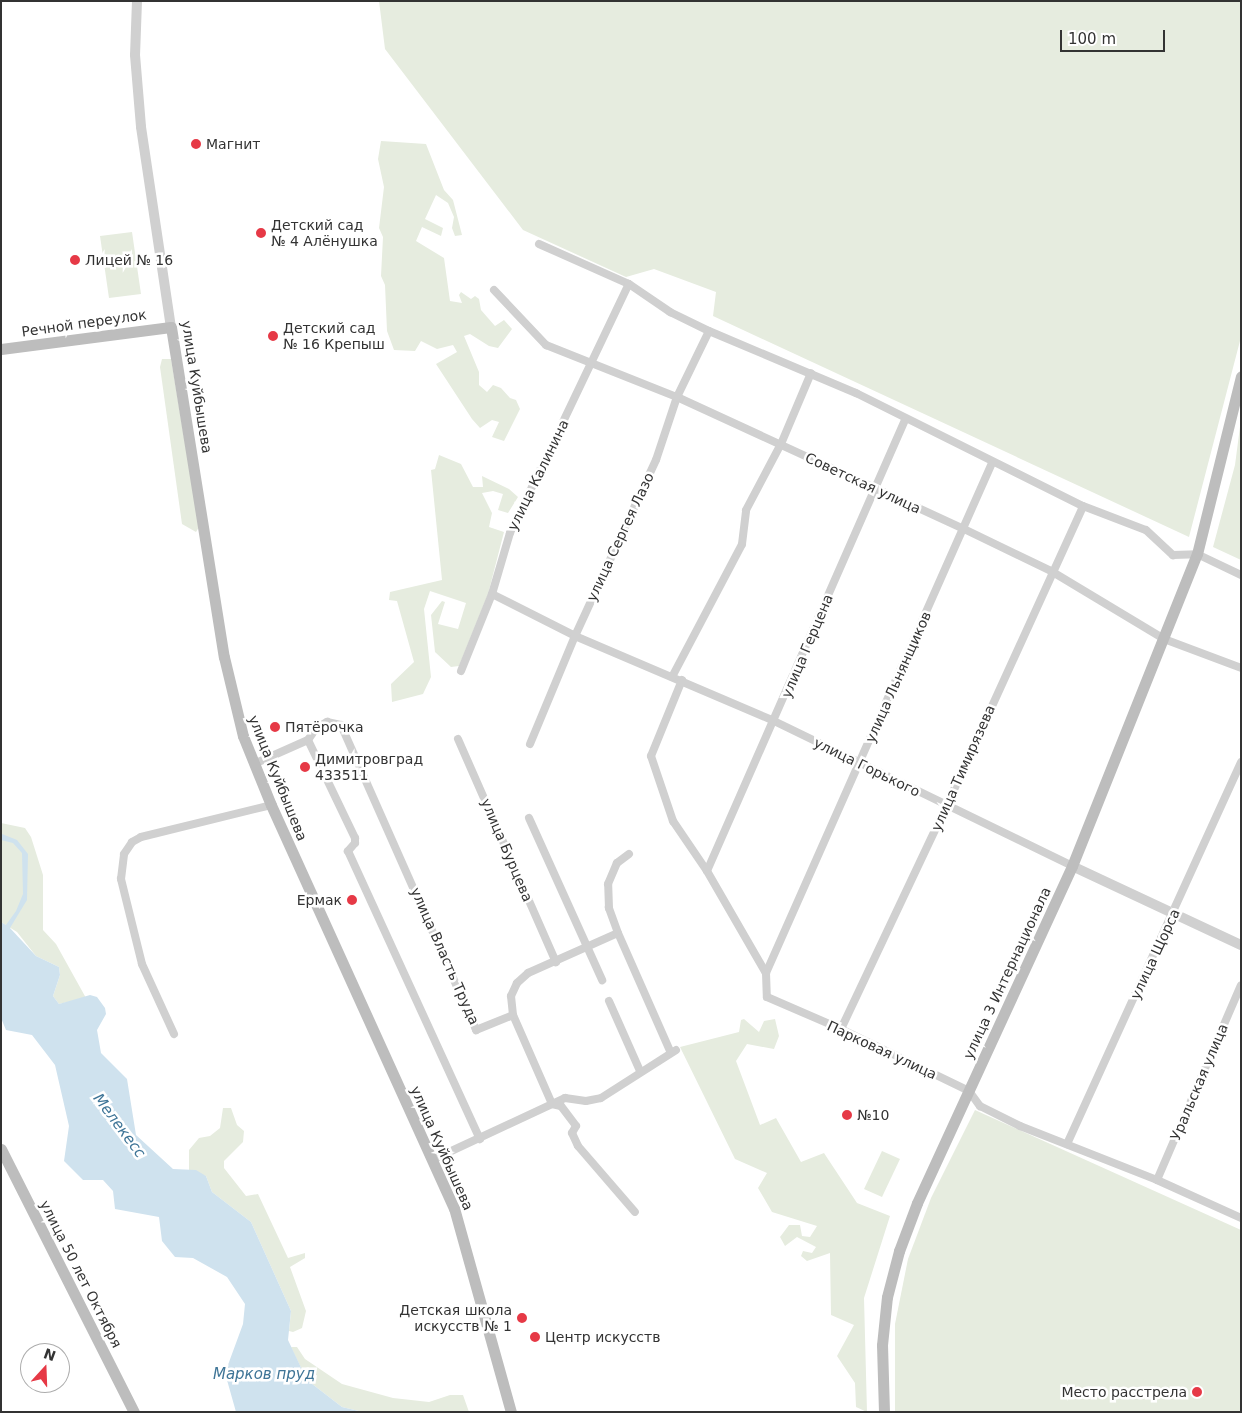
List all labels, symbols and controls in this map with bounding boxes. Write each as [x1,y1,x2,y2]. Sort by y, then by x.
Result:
scale bar [1062,20,1167,52]
text: 100 m [1068,30,1116,48]
place label: Магнит [206,136,260,152]
marker: Магнит [190,138,202,150]
place label: Детский сад № 4 Алёнушка [271,217,378,250]
marker: Детский сад № 4 Алёнушка [255,227,267,239]
place label: Лицей № 16 [85,252,173,268]
marker: Лицей № 16 [69,254,81,266]
street label: Речной переулок [20,306,148,340]
street label: улица Куйбышева [178,319,216,455]
place label: Детский сад № 16 Крепыш [283,320,385,352]
marker: Детский сад № 16 Крепыш [267,330,279,342]
street label: улица Калинина [504,417,572,533]
street label: Советская улица [803,449,923,517]
street label: улица Сергея Лазо [583,470,657,604]
street label: улица Герцена [778,592,836,700]
street label: улица Льнянщиков [861,609,935,745]
street label: улица Тимирязева [928,702,998,834]
street label: улица Куйбышева [245,713,311,843]
place label: Пятёрочка [285,719,363,735]
marker: Пятёрочка [269,721,281,733]
street label: улица Горького [811,734,923,800]
place label: Димитровград 433511 [315,751,423,784]
marker: Димитровград 433511 [299,761,311,773]
street label: улица Бурцева [478,796,536,904]
street label: улица 3 Интернационала [960,884,1054,1062]
street label: улица Власть Труда [407,885,483,1027]
place label: Ермак [297,892,342,908]
marker: Ермак [346,894,358,906]
street label: улица Щорса [1127,906,1183,1002]
street label: Парковая улица [824,1017,940,1083]
street label: Уральская улица [1167,1021,1231,1143]
street label: улица Куйбышева [407,1083,477,1213]
water label: Мелекесс [89,1090,149,1162]
place label: №10 [857,1107,889,1123]
marker: №10 [841,1109,853,1121]
street label: улица 50 лет Октября [36,1197,126,1351]
place label: Детская школа искусств № 1 [399,1302,512,1334]
marker: Детская школа искусств № 1 [516,1312,528,1324]
place label: Центр искусств [545,1329,660,1345]
marker: Центр искусств [529,1331,541,1343]
north arrow [20,1343,70,1393]
text: N [42,1345,58,1364]
water label: Марков пруд [213,1366,315,1384]
place label: Место расстрела [1061,1384,1187,1400]
marker: Место расстрела [1191,1386,1203,1398]

